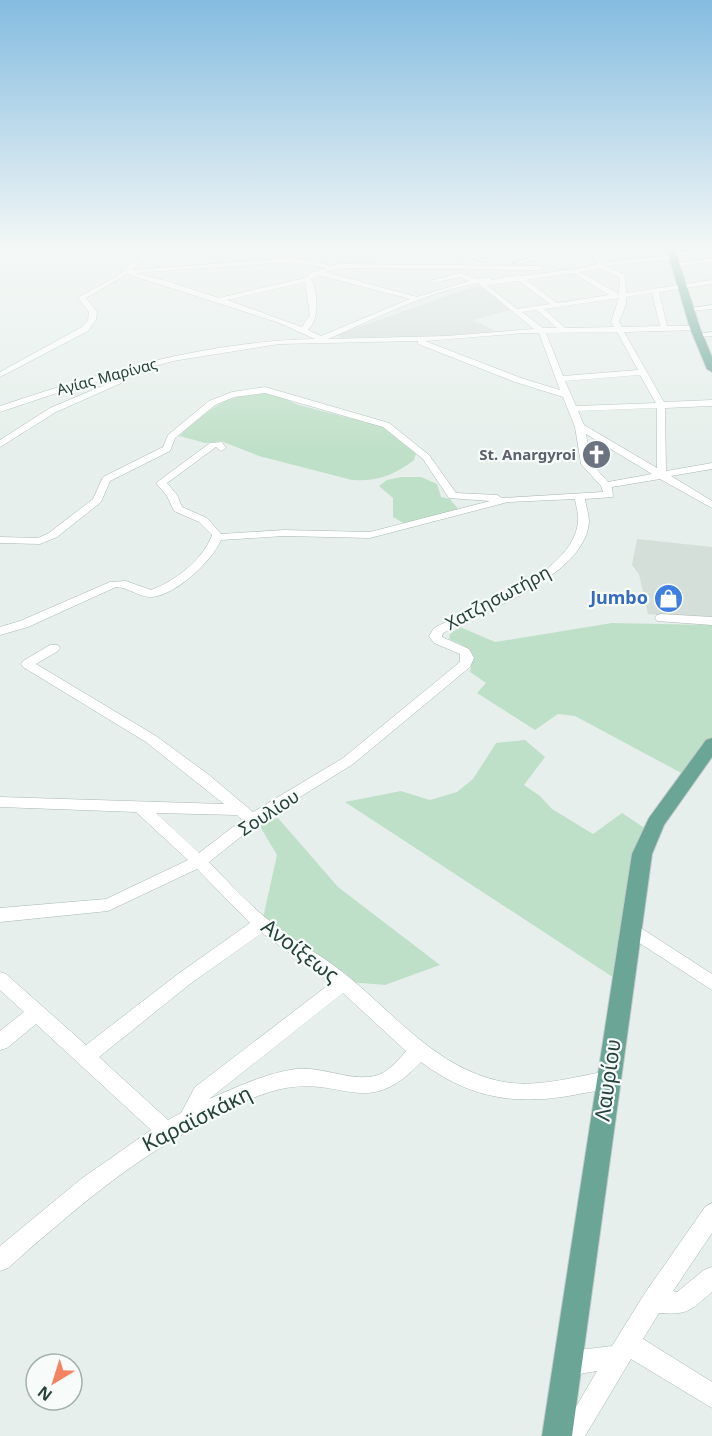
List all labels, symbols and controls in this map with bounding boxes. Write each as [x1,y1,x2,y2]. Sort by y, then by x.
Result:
street label: Αγίας Μαρίνας [54,353,159,399]
church icon: St. Anargyroi [581,439,613,471]
place label: St. Anargyroi [479,444,576,464]
street label: Χατζησωτήρη [441,559,554,635]
shop icon: Jumbo [653,582,685,614]
place label: Jumbo [588,585,648,609]
street label: Σουλίου [233,784,304,841]
street label: Ανοίξεως [256,912,345,989]
street label: Λαυρίου [587,1037,627,1123]
street label: Καραϊσκάκη [137,1079,256,1158]
north arrow [24,1352,84,1412]
text: N [33,1381,57,1406]

